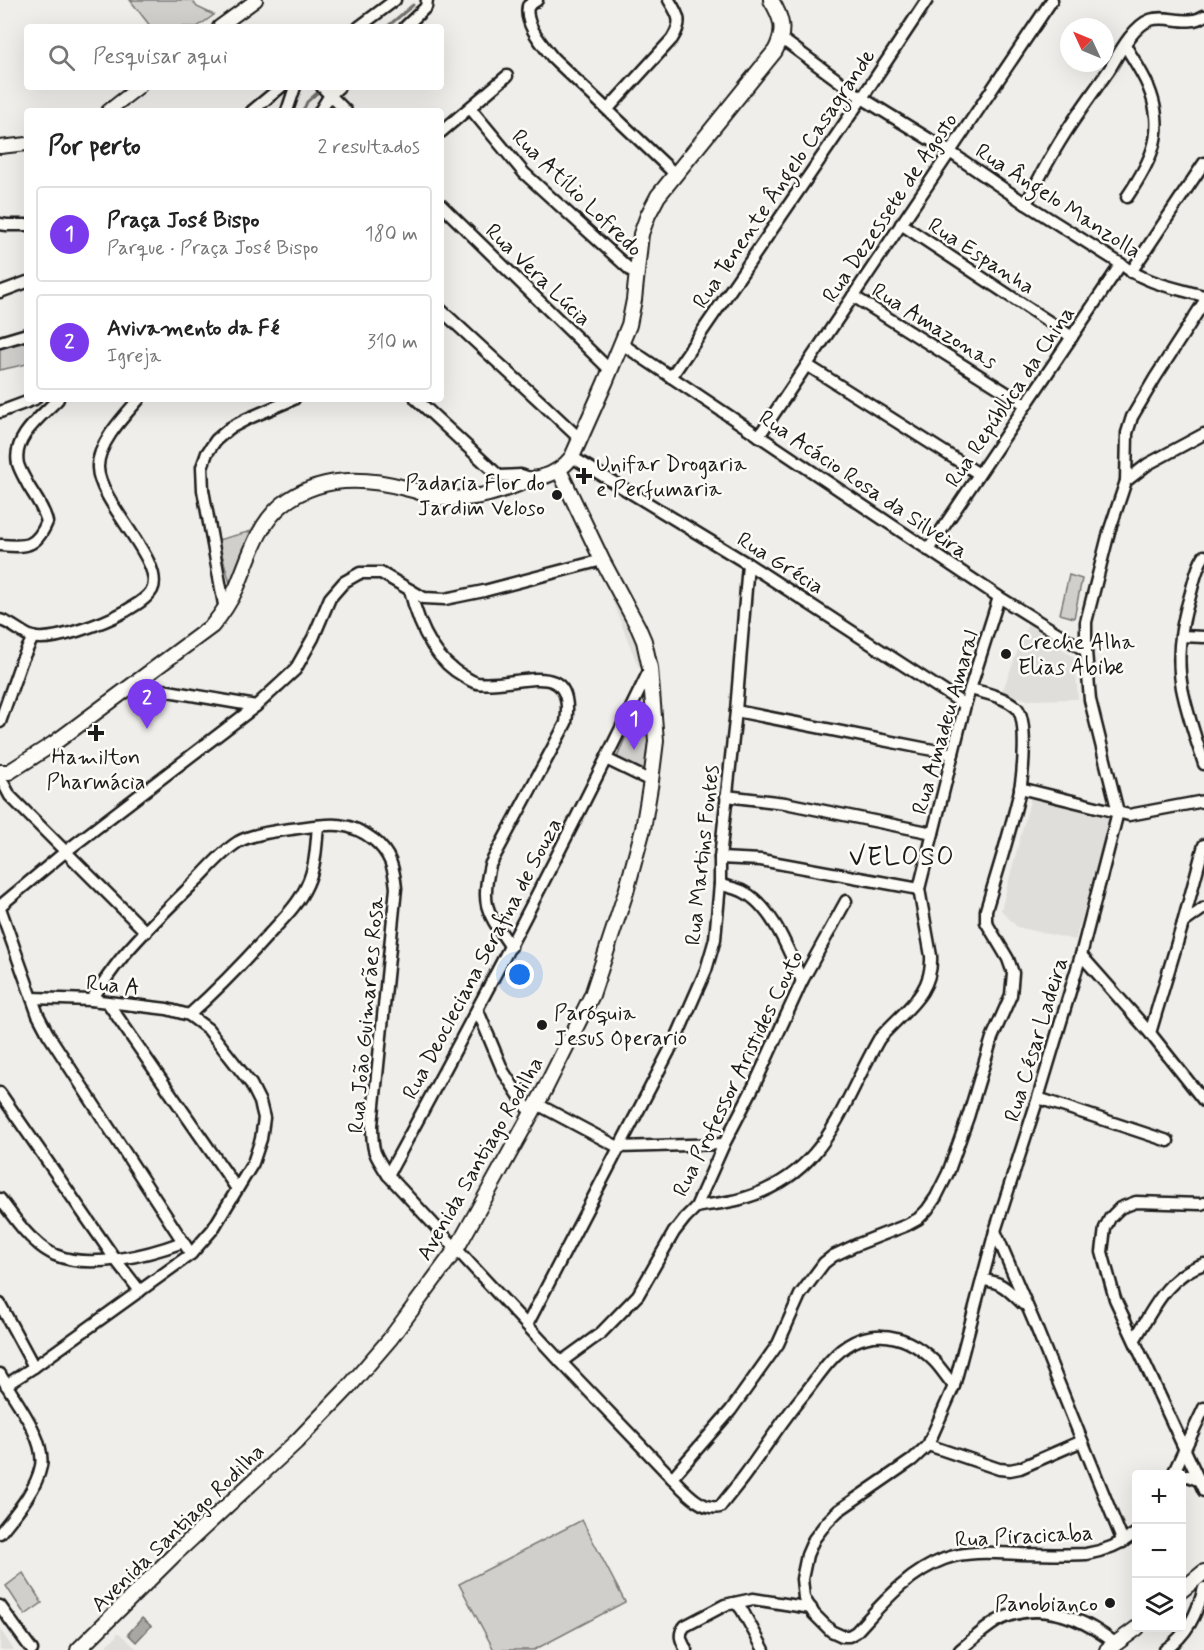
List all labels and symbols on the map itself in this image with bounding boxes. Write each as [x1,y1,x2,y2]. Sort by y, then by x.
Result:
north arrow [1060,18,1114,72]
street label: Rua Tenente Ângelo Casagrande [687,44,885,316]
street label: Rua Dezessete de Agosto [817,108,965,309]
street label: Rua Atílio Lofredo [505,124,648,263]
street label: Rua Ângelo Manzolla [968,138,1146,268]
street label: Rua Espanha [922,212,1040,302]
street label: Rua Vera Lúcia [479,218,597,333]
street label: Rua Amazonas [866,277,1002,377]
street label: Rua República da China [939,301,1082,493]
street label: Rua Acácio Rosa da Silveira [753,404,973,565]
place label: Unifar Drogaria e Perfumaria [596,451,747,504]
marker: Unifar Drogaria e Perfumaria [577,469,591,483]
place label: Padaria Flor do Jardim Veloso [405,470,545,523]
marker: Padaria Flor do Jardim Veloso [550,488,564,502]
street label: Rua Grécia [731,526,829,601]
street label: Rua Amadeu Amaral [906,627,986,818]
place label: Creche Alha Elias Abibe [1018,629,1135,682]
marker: Creche Alha Elias Abibe [999,647,1013,661]
pin: 2 [128,680,166,729]
pin: 1 [614,700,654,750]
marker: Hamilton Pharmácia [89,726,103,740]
place label: Hamilton Pharmácia [47,744,145,797]
street label: Rua Martins Fontes [680,763,726,947]
street label: Rua Deocleciana Serafina de Souza [397,813,569,1104]
district label: VELOSO [849,841,955,875]
street label: Rua João Guimarães Rosa [343,895,391,1135]
street label: Rua Professor Aristides Couto [667,946,811,1201]
street label: Rua César Ladeira [999,954,1075,1125]
your location [505,960,534,989]
street label: Rua A [85,969,141,1003]
place label: Paróquia Jesus Operario [554,1000,687,1053]
marker: Paróquia Jesus Operario [535,1018,549,1032]
street label: Avenida Santiago Rodilha [411,1052,551,1266]
street label: Avenida Santiago Rodilha [86,1438,272,1619]
street label: Rua Piracicaba [954,1519,1094,1555]
place label: Panobianco [995,1591,1098,1619]
marker: Panobianco [1103,1596,1117,1610]

